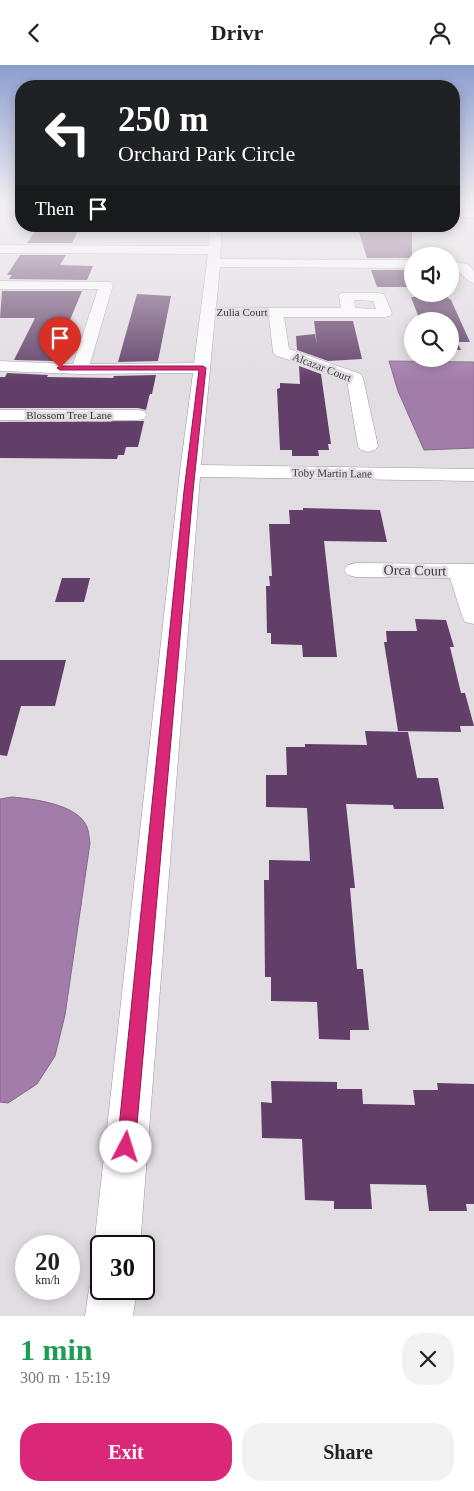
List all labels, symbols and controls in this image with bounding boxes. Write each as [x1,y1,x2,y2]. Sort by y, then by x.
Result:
icon: back [20,19,48,47]
icon: person [426,19,454,47]
text: Drivr [211,20,263,45]
icon: left [35,100,100,165]
text: 250 m [118,100,208,139]
text: Orchard Park Circle [118,141,295,166]
icon: arrive [84,195,112,223]
text: Then [35,198,74,219]
map controls [404,247,459,367]
button: sound [404,247,459,302]
street label: Zulia Court [216,306,268,318]
button: search [404,312,459,367]
pin [39,317,81,368]
icon: arrive [46,324,74,352]
street label: Alcazar Court [291,350,353,384]
street label: Blossom Tree Lane [26,409,112,421]
street label: Toby Martin Lane [292,466,372,480]
street label: Orca Court [384,562,447,579]
position arrow [99,1120,151,1172]
speed limit sign: 30 [90,1235,155,1300]
text: 20 [35,1248,60,1275]
text: km/h [35,1273,60,1287]
text: 1 min [20,1333,93,1366]
button: close [402,1333,454,1385]
text: 300 m · 15:19 [20,1369,110,1386]
button: Exit [20,1423,232,1481]
button: Share [242,1423,454,1481]

